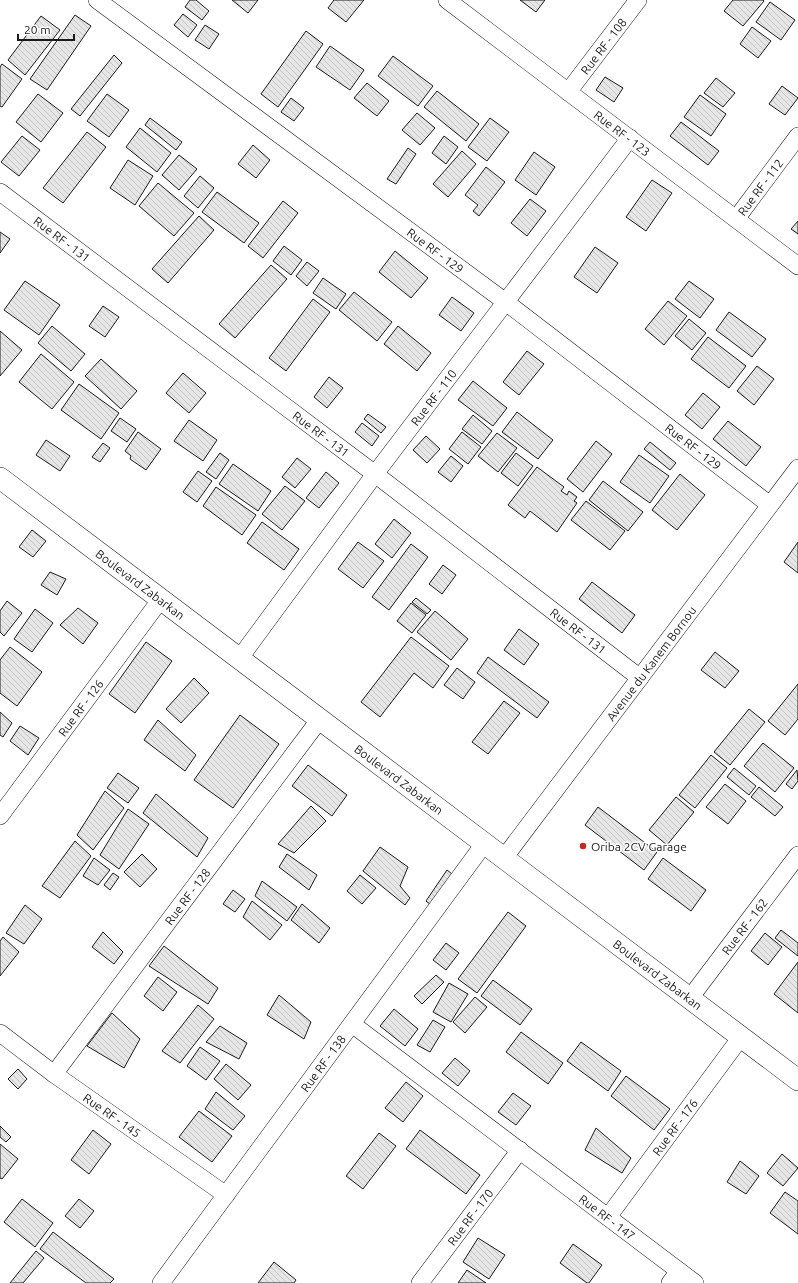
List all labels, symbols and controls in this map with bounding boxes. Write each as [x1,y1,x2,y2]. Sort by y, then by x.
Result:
street label: Rue RF - 108 [578,15,629,76]
scale bar [18,16,74,42]
text: 20 m [24,23,51,36]
street label: Rue RF - 123 [592,108,653,158]
street label: Rue RF - 112 [735,156,785,218]
street label: Rue RF - 131 [32,214,93,264]
street label: Rue RF - 129 [405,225,466,275]
street label: Rue RF - 110 [408,366,459,428]
street label: Rue RF - 131 [291,408,352,459]
street label: Rue RF - 129 [663,421,724,472]
street label: Boulevard Zabarkan [94,546,187,622]
street label: Avenue du Kanem Bornou [604,603,698,723]
street label: Rue RF - 131 [548,605,609,656]
street label: Rue RF - 126 [55,677,106,738]
street label: Boulevard Zabarkan [352,742,446,817]
place label: Oriba 2CV Garage [591,840,687,853]
marker: Oriba 2CV Garage [578,841,588,851]
street label: Rue RF - 128 [162,866,212,927]
street label: Rue RF - 162 [719,896,770,957]
street label: Boulevard Zabarkan [611,937,705,1012]
street label: Rue RF - 138 [298,1032,348,1094]
street label: Rue RF - 145 [81,1090,143,1140]
street label: Rue RF - 176 [649,1096,700,1158]
street label: Rue RF - 170 [445,1186,495,1247]
street label: Rue RF - 147 [577,1192,638,1242]

